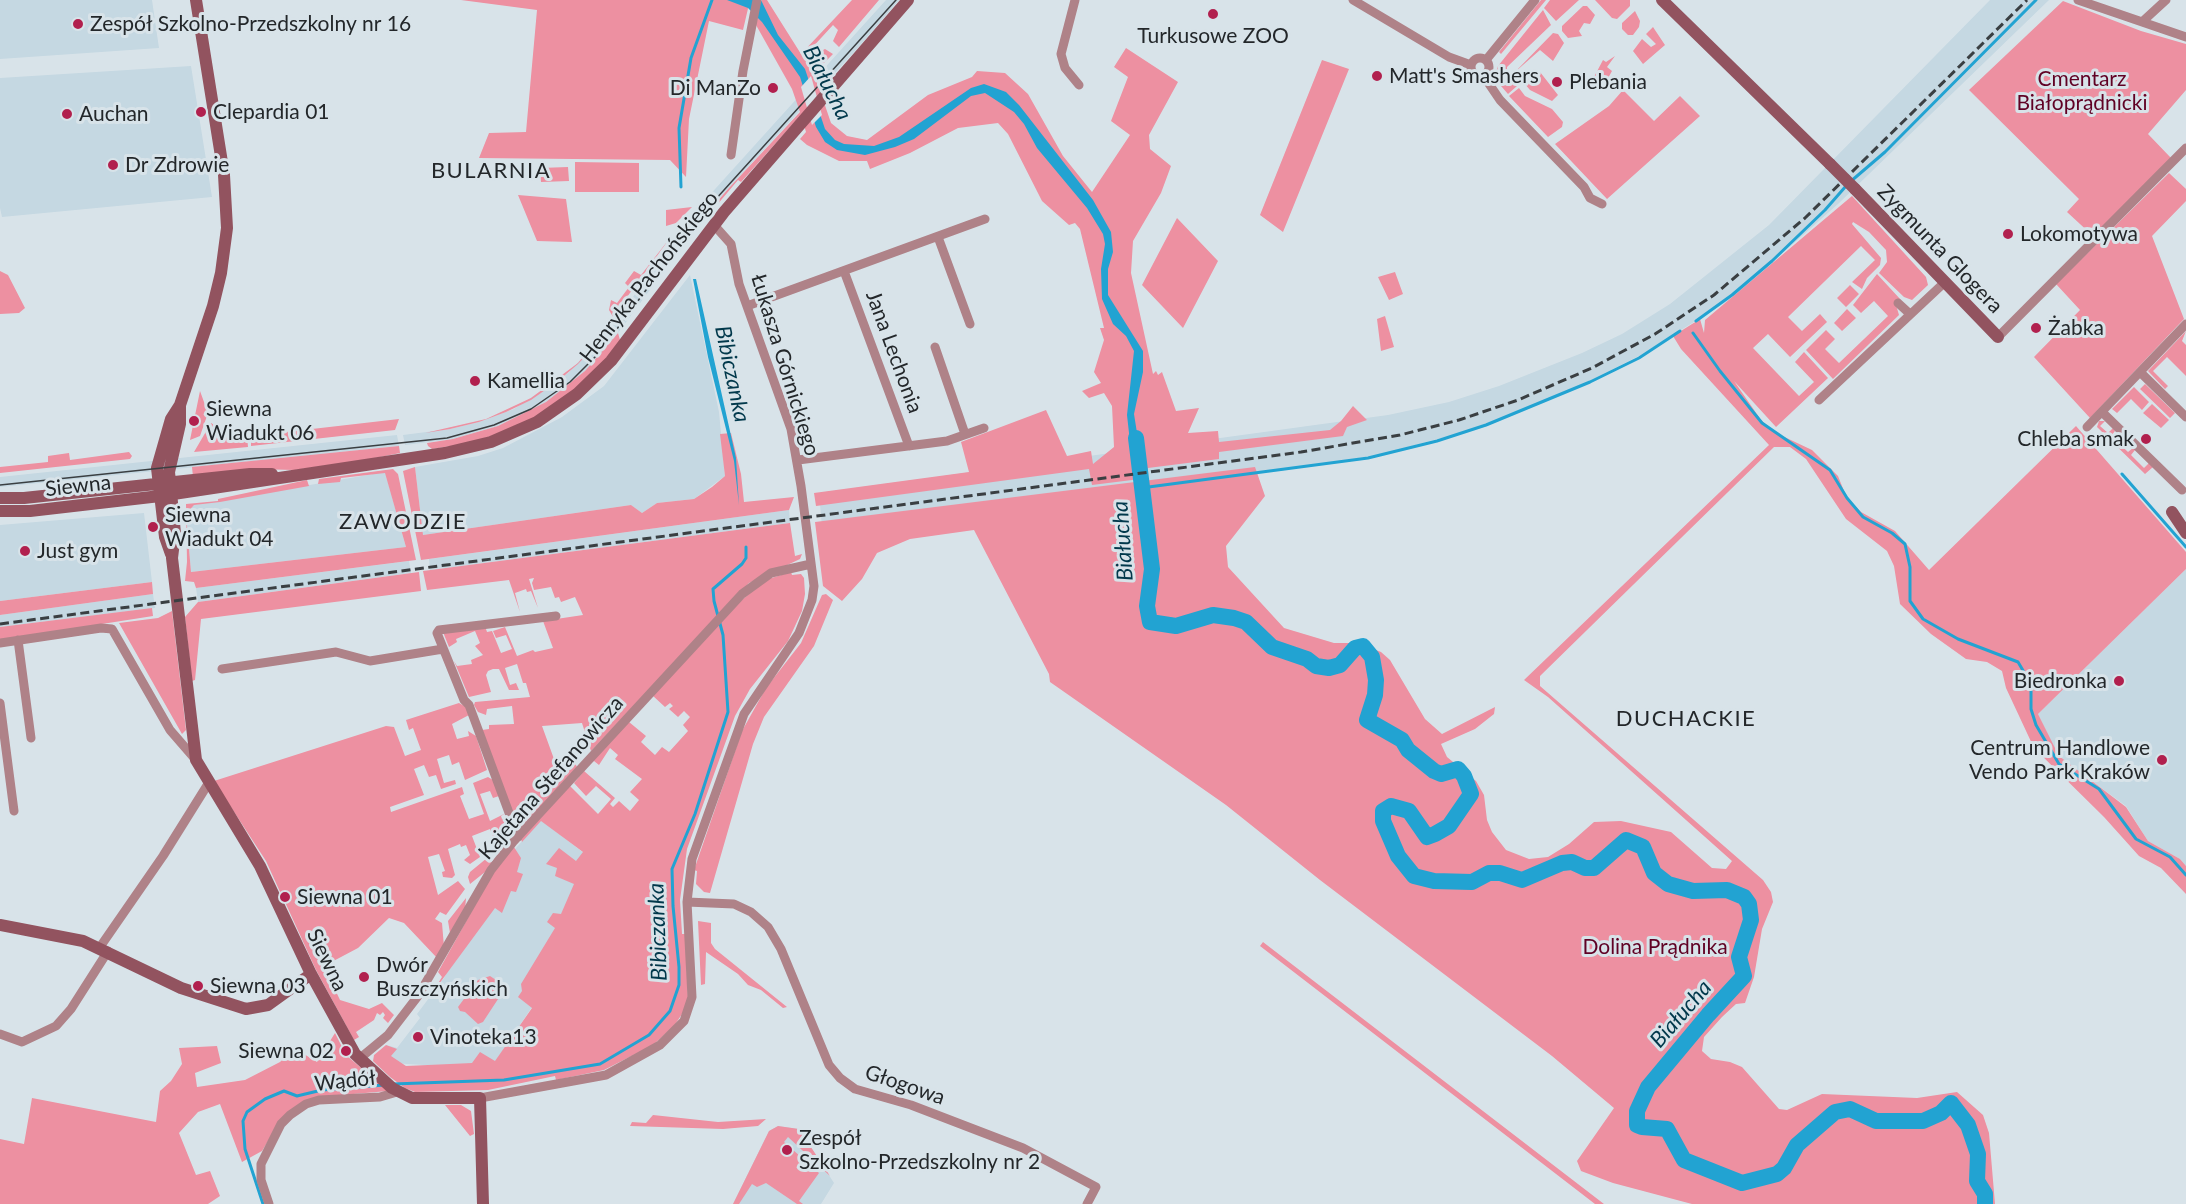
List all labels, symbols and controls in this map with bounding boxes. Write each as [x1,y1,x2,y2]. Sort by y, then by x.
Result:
marker: Turkusowe ZOO [1206,7,1220,21]
place label: Zespół Szkolno-Przedszkolny nr 16 [90,11,411,37]
marker: Zespół Szkolno-Przedszkolny nr 16 [71,17,85,31]
place label: Turkusowe ZOO [1137,23,1289,49]
water label: Białucha [797,41,857,125]
place label: Matt's Smashers [1389,63,1539,89]
park label: Cmentarz Białoprądnicki [2016,66,2148,116]
marker: Matt's Smashers [1370,69,1384,83]
place label: Plebania [1569,69,1647,95]
place label: Di ManZo [670,75,761,101]
marker: Plebania [1550,75,1564,89]
marker: Di ManZo [766,81,780,95]
place label: Clepardia 01 [213,99,329,125]
place label: Auchan [79,101,149,127]
marker: Clepardia 01 [194,105,208,119]
marker: Auchan [60,107,74,121]
place label: Dr Zdrowie [125,152,229,178]
marker: Dr Zdrowie [106,158,120,172]
district label: BULARNIA [431,158,551,184]
street label: Zygmunta Glogera [1872,179,2008,319]
street label: Henryka Pachońskiego [574,186,724,368]
place label: Lokomotywa [2020,221,2138,247]
marker: Lokomotywa [2001,227,2015,241]
street label: Łukasza Górnickiego [745,271,825,459]
street label: Jana Lechonia [860,287,928,417]
place label: Żabka [2048,315,2104,341]
marker: Żabka [2029,321,2043,335]
water label: Bibiczanka [709,323,755,425]
place label: Kamellia [487,368,565,394]
marker: Kamellia [468,374,482,388]
place label: Siewna Wiadukt 06 [206,396,315,446]
marker: Siewna Wiadukt 06 [187,414,201,428]
place label: Chleba smak [2017,426,2134,452]
marker: Chleba smak [2139,432,2153,446]
street label: Siewna [44,470,112,502]
water label: Białucha [1107,500,1139,582]
place label: Siewna Wiadukt 04 [165,502,274,552]
district label: ZAWODZIE [339,509,467,535]
marker: Siewna Wiadukt 04 [146,520,160,534]
place label: Just gym [37,538,118,564]
marker: Just gym [18,544,32,558]
place label: Biedronka [2014,668,2107,694]
marker: Biedronka [2112,674,2126,688]
street label: Kajetana Stefanowicza [473,691,629,865]
district label: DUCHACKIE [1616,706,1756,732]
place label: Centrum Handlowe Vendo Park Kraków [1969,735,2150,785]
marker: Centrum Handlowe Vendo Park Kraków [2155,753,2169,767]
water label: Bibiczanka [643,883,673,981]
place label: Siewna 01 [297,884,393,910]
marker: Siewna 01 [278,890,292,904]
street label: Siewna [301,925,353,995]
park label: Dolina Prądnika [1582,934,1728,960]
place label: Dwór Buszczyńskich [376,952,508,1002]
marker: Dwór Buszczyńskich [357,970,371,984]
place label: Siewna 03 [210,973,306,999]
water label: Białucha [1645,975,1717,1053]
marker: Siewna 03 [191,979,205,993]
place label: Vinoteka13 [430,1024,537,1050]
marker: Vinoteka13 [411,1030,425,1044]
place label: Siewna 02 [238,1038,334,1064]
marker: Siewna 02 [339,1044,353,1058]
street label: Głogowa [862,1060,948,1110]
street label: Wądół [313,1065,377,1097]
place label: Zespół Szkolno-Przedszkolny nr 2 [799,1125,1040,1175]
marker: Zespół Szkolno-Przedszkolny nr 2 [780,1143,794,1157]

